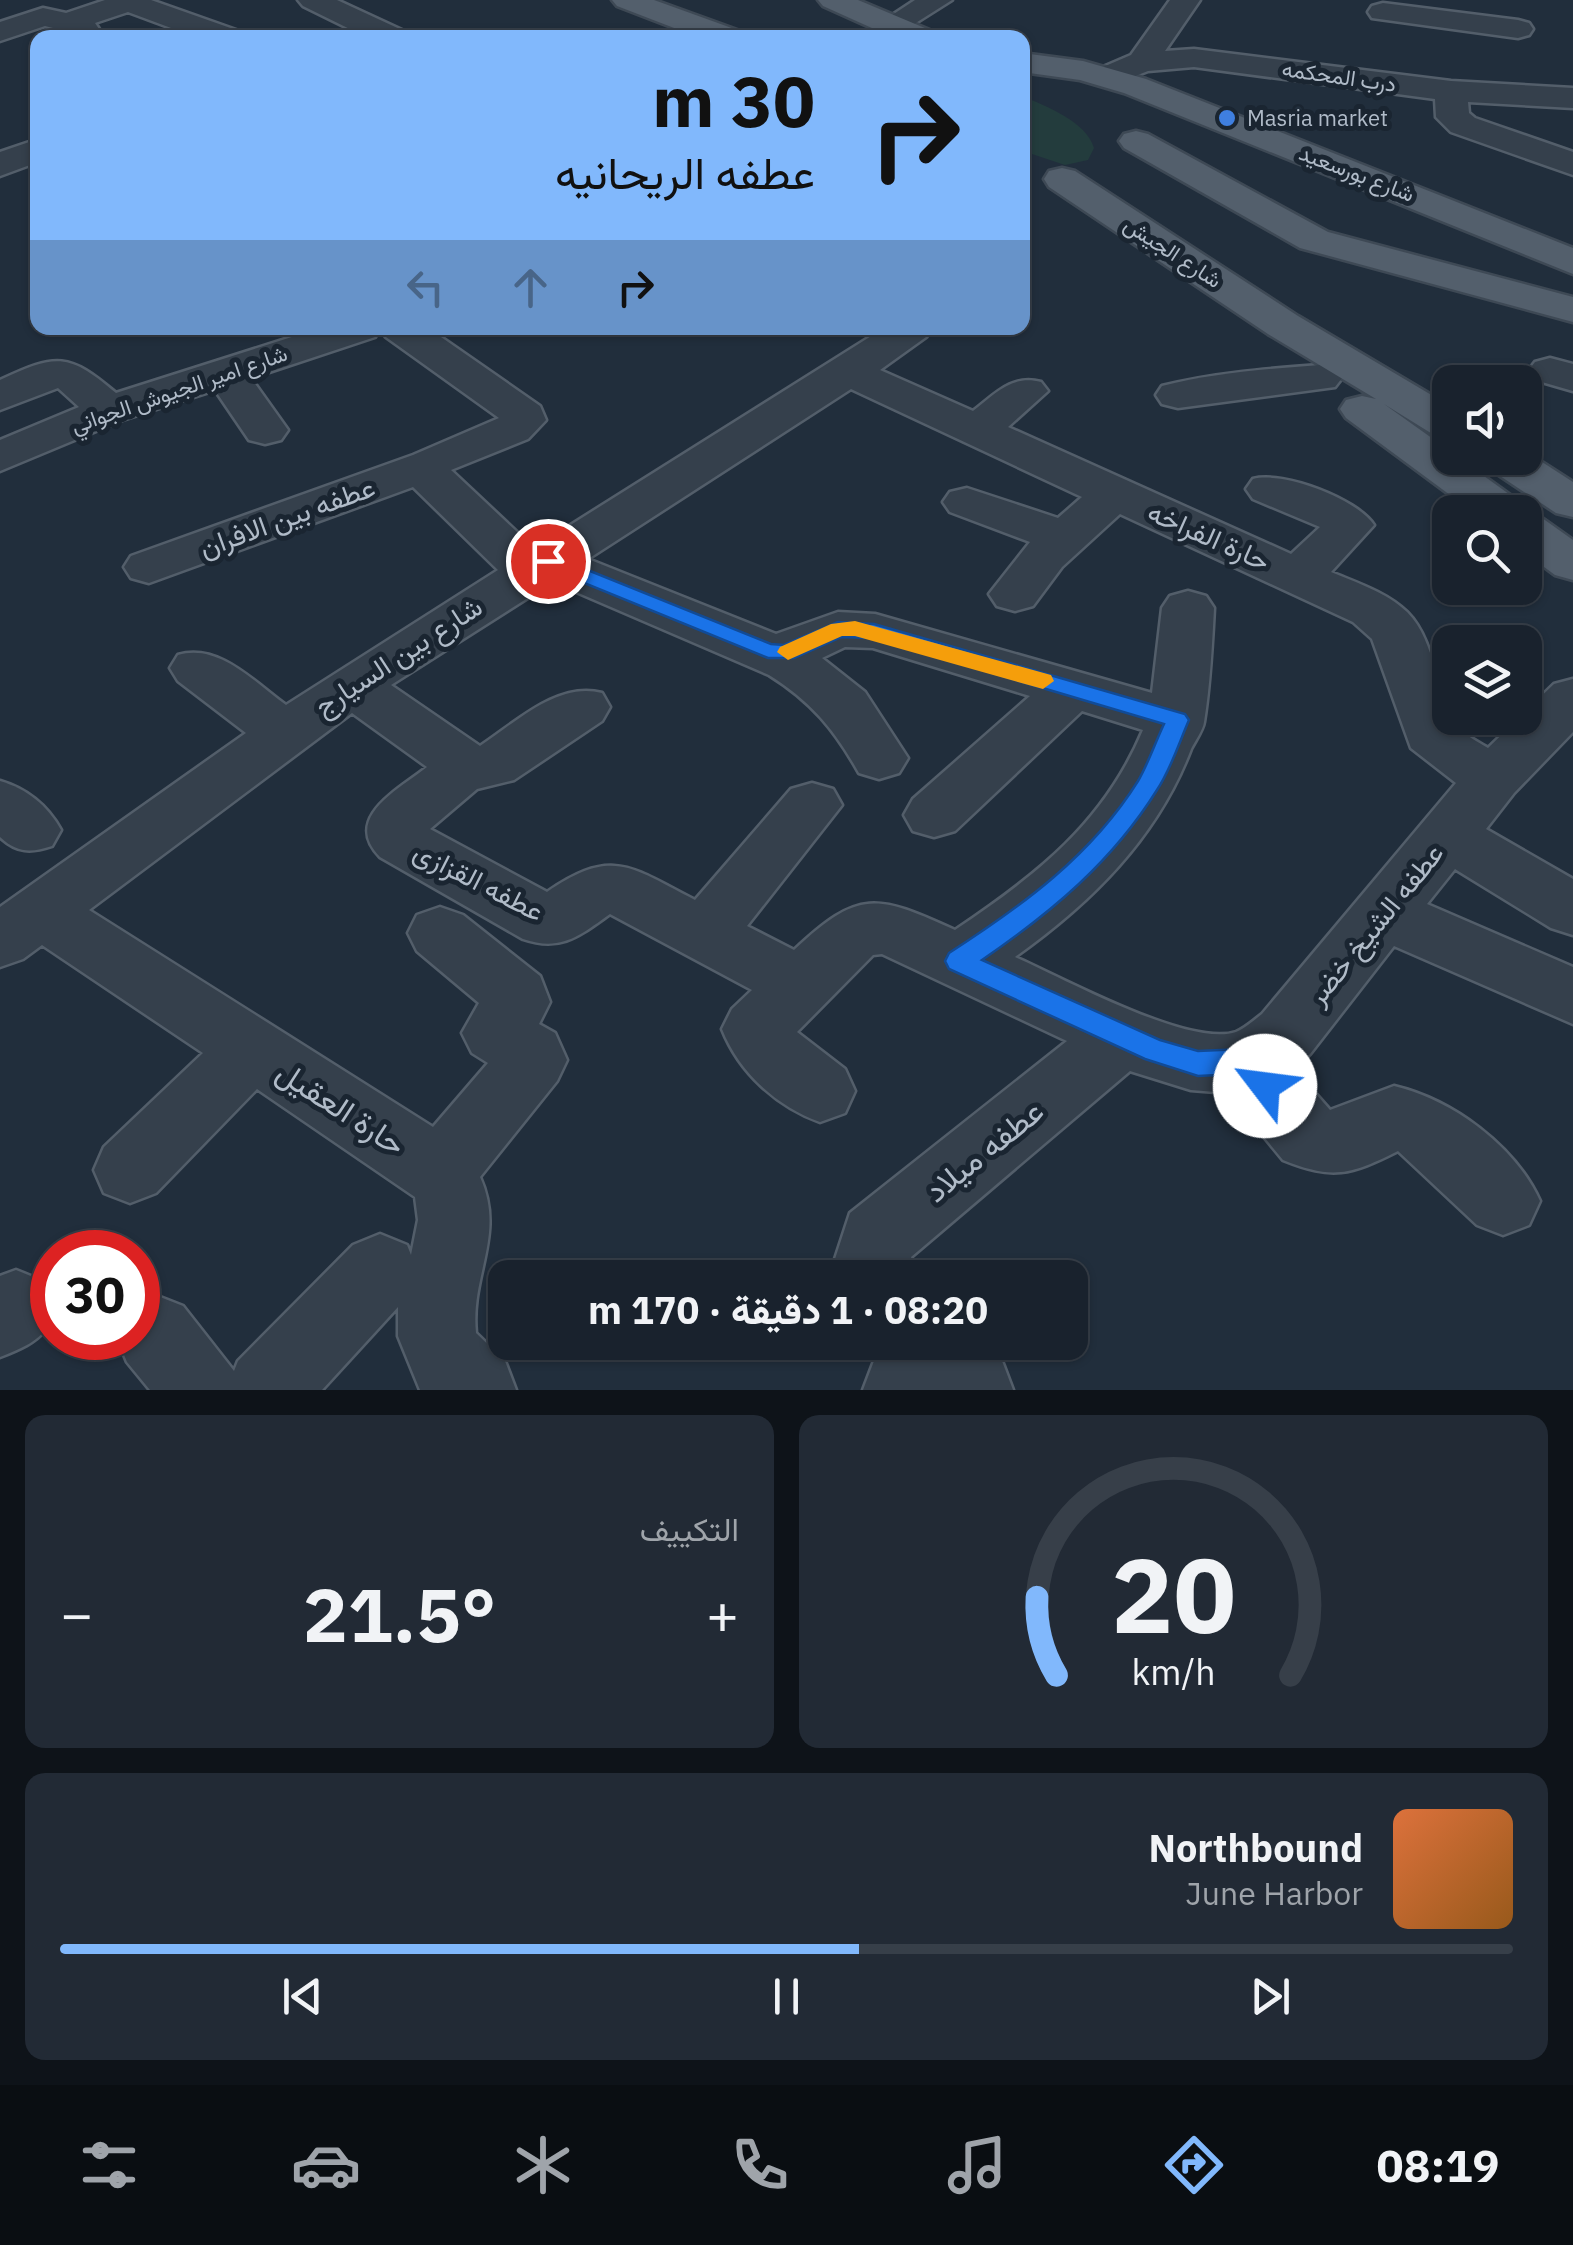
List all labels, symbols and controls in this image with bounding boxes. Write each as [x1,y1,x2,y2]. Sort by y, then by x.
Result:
street label: درب المحكمه [1280,53,1398,98]
text: 30 m [652,55,815,146]
icon: right [850,70,980,200]
place label: Masria market [1247,103,1388,132]
marker: Masria market [1216,107,1238,129]
street label: شارع بورسعيد [1295,137,1419,209]
text: عطفه الريحانيه [555,143,815,201]
street label: شارع الجيش [1118,209,1228,295]
icon: left [398,260,453,315]
icon: ahead [503,260,558,315]
icon: right [608,260,663,315]
street label: شارع امير الجيوش الجواني [67,338,293,444]
map controls [1432,365,1542,735]
button: sound [1432,365,1542,475]
street label: عطفه بين الافران [194,468,380,565]
street label: حارة الفراخه [1142,492,1276,579]
button: search [1432,495,1542,605]
pin [506,519,591,604]
icon: arrive [521,534,576,589]
street label: شارع بين السيارج [307,587,489,725]
button: layers [1432,625,1542,735]
street label: عطفه القزازى [408,832,551,929]
street label: عطفه الشيخ خضر [1297,835,1453,1014]
position arrow [1213,1034,1317,1138]
street label: حارة العقيل [269,1050,414,1164]
street label: عطفه ميلاد [915,1089,1052,1211]
speed limit sign: 30 [30,1230,160,1360]
text: 08:20 · 1 دقيقة · 170 m [588,1285,988,1334]
text: التكييف [640,1508,739,1550]
text: 20 [1111,1526,1236,1662]
text: 21.5° [303,1565,496,1663]
text: − [60,1578,93,1649]
text: + [706,1578,739,1649]
text: km/h [1131,1648,1216,1695]
text: Northbound [1148,1823,1363,1872]
text: June Harbor [1186,1872,1363,1914]
icon: previous [275,1969,330,2024]
icon: pause [759,1969,814,2024]
icon: next [1243,1969,1298,2024]
icon: filters [74,2130,144,2200]
icon: car [291,2130,361,2200]
icon: climate [508,2130,578,2200]
icon: phone [725,2130,795,2200]
icon: music [942,2130,1012,2200]
icon: directions [1159,2130,1229,2200]
text: 08:19 [1377,2136,1499,2194]

